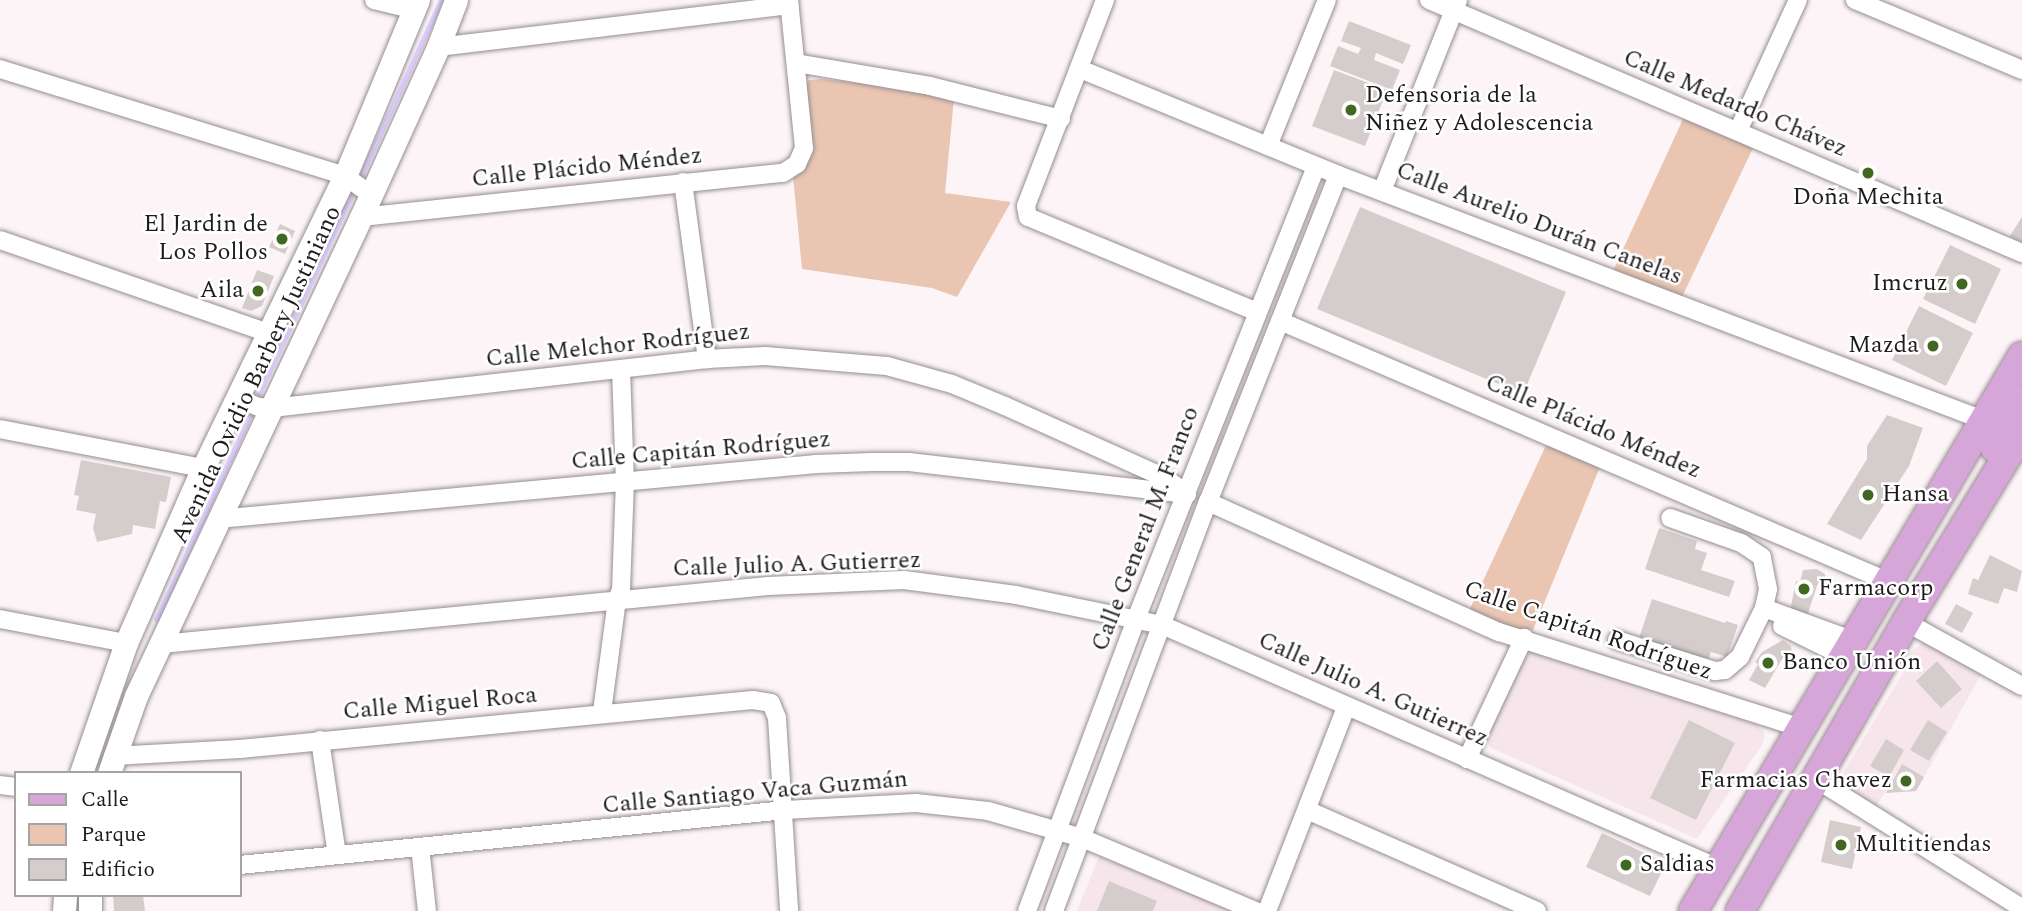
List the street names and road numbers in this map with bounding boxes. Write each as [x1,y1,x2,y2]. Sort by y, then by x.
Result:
street label: Calle Medardo Chávez [1619,44,1851,164]
street label: Calle Plácido Méndez [470,142,704,194]
street label: Calle Aurelio Durán Canelas [1392,156,1686,292]
street label: Avenida Ovidio Barbery Justiniano [166,201,348,549]
street label: Calle Melchor Rodríguez [484,318,752,374]
street label: Calle Plácido Méndez [1481,369,1705,485]
street label: Calle General M. Franco [1086,403,1206,655]
street label: Calle Capitán Rodríguez [570,425,832,477]
street label: Calle Julio A. Gutierrez [672,546,922,584]
street label: Calle Capitán Rodríguez [1460,575,1716,687]
street label: Calle Julio A. Gutierrez [1254,626,1492,754]
street label: Calle Miguel Roca [342,681,538,727]
street label: Calle Santiago Vaca Guzmán [601,765,909,821]

